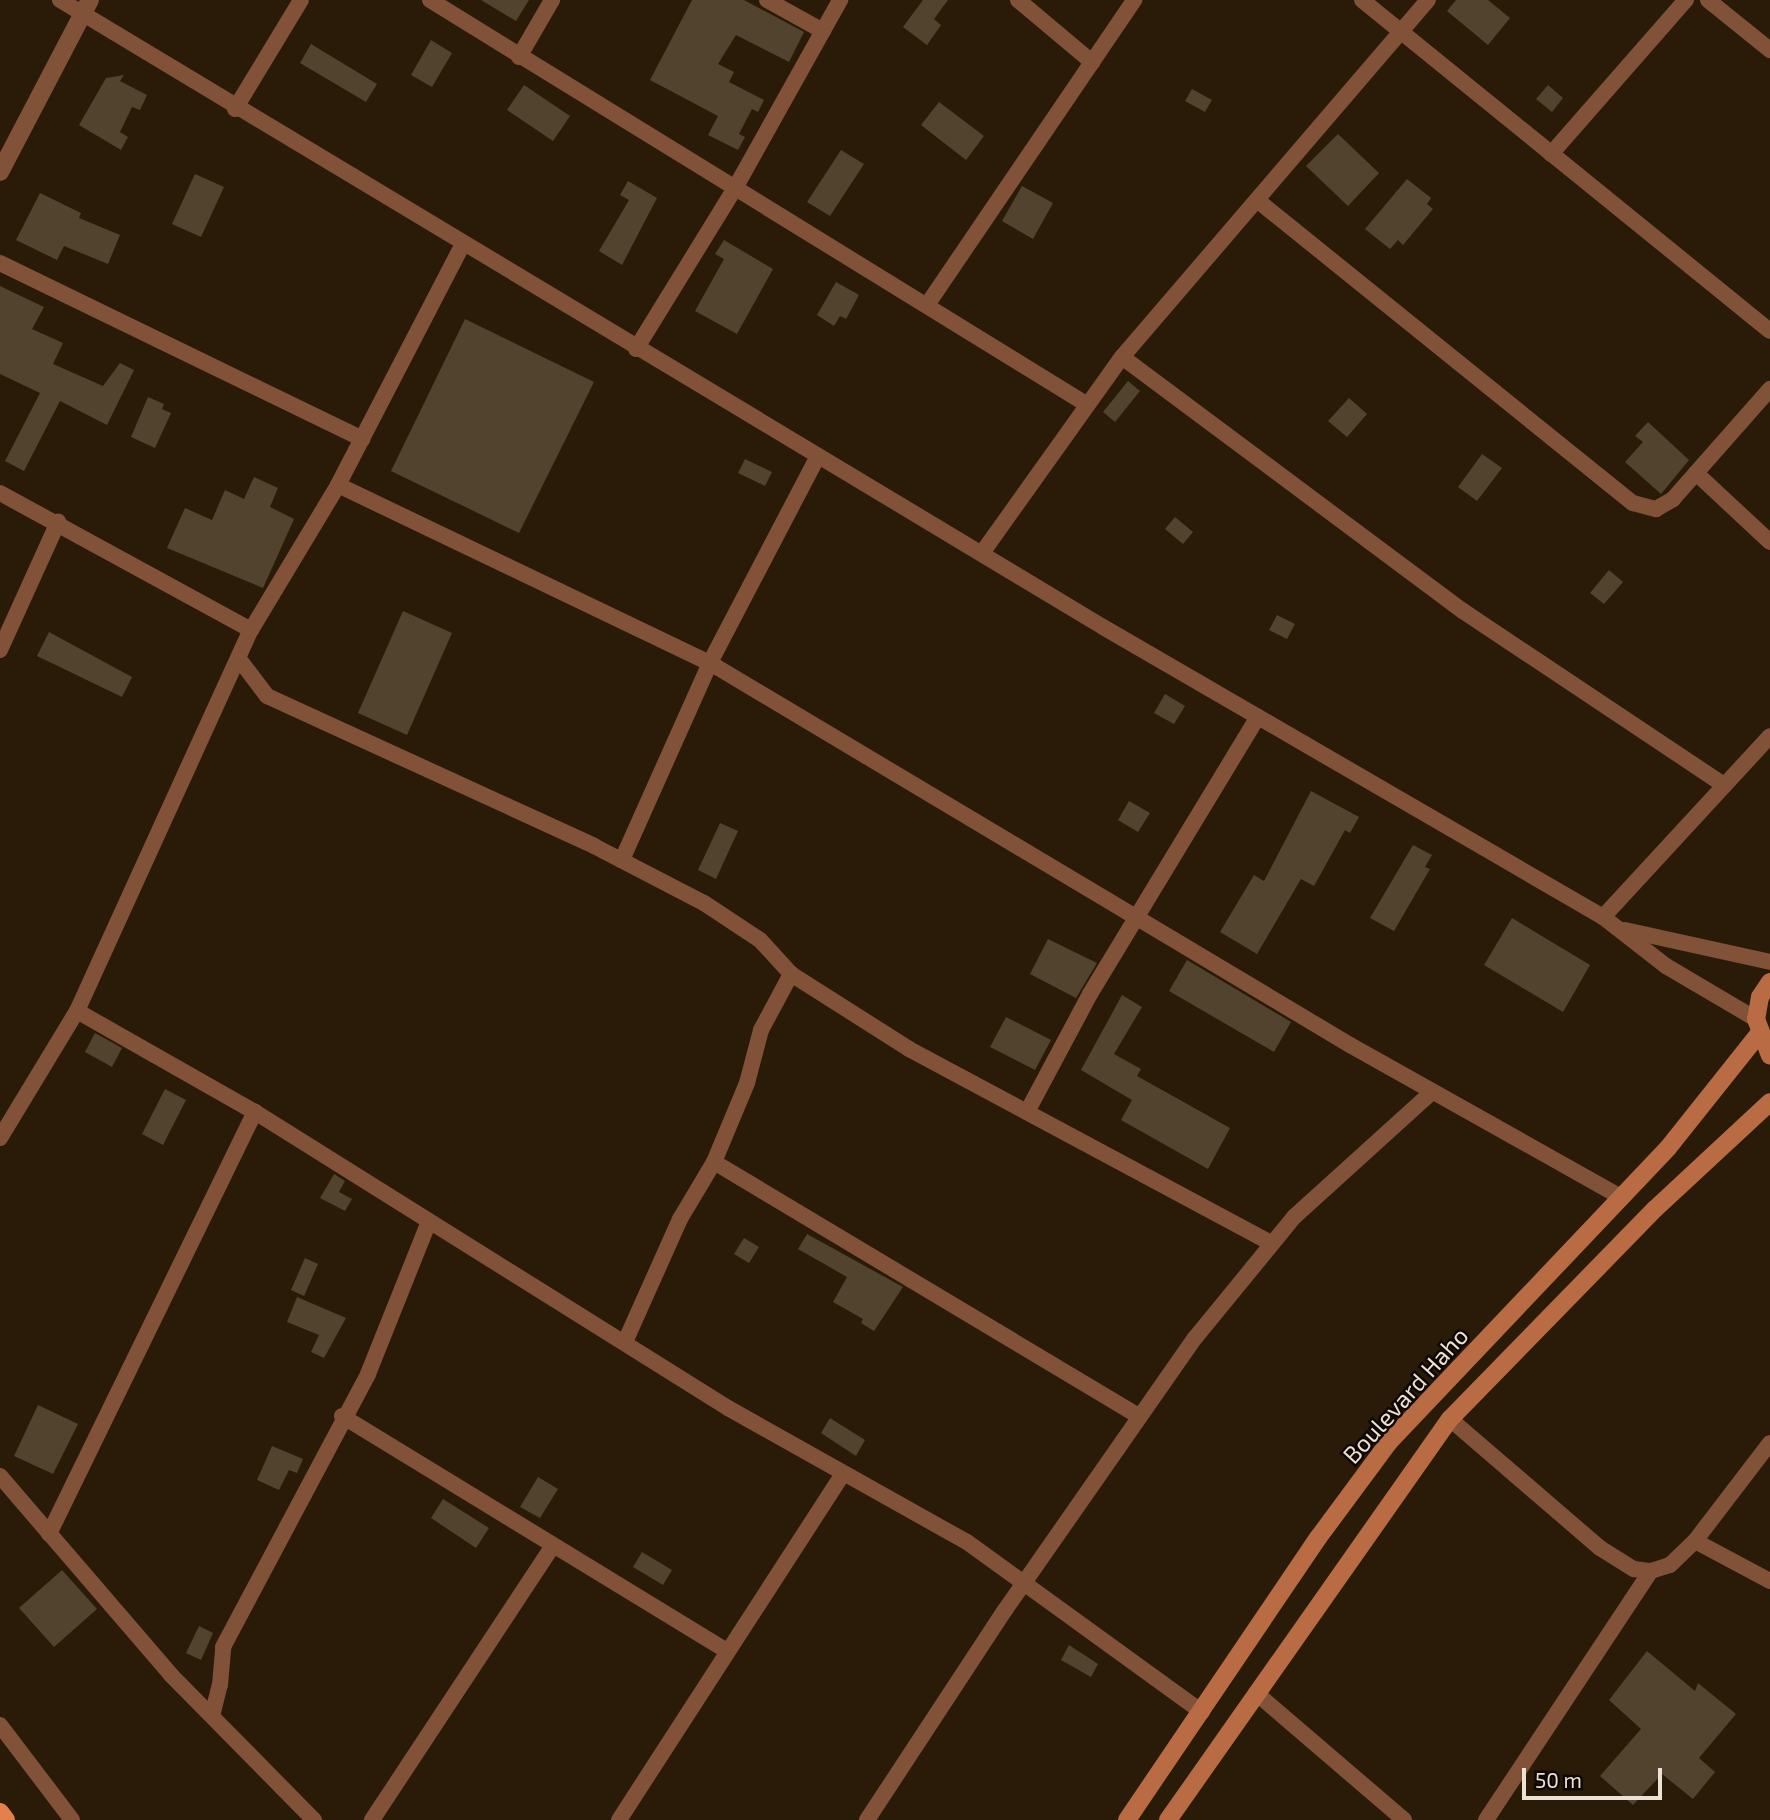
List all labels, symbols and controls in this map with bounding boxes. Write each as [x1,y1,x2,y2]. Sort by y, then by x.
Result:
street label: Boulevard Haho [1336,1321,1474,1469]
scale bar [1525,1754,1665,1798]
text: 50 m [1535,1767,1582,1792]

